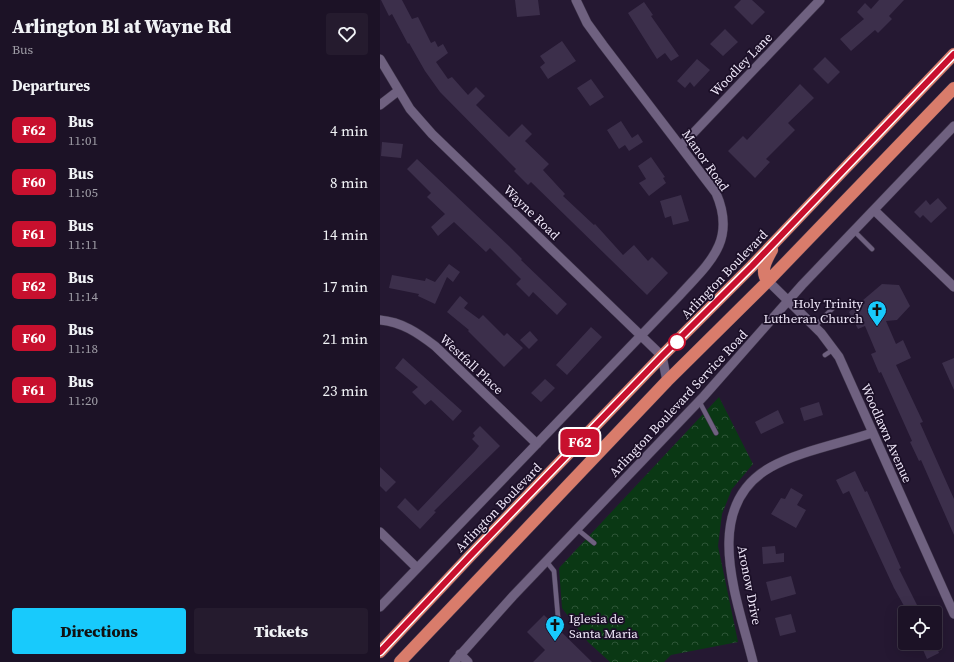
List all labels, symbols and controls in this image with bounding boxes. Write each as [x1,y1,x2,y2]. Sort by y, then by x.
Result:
text: Arlington Bl at Wayne Rd [12,13,231,39]
button: heart [326,13,368,55]
street label: Woodley Lane [707,29,776,100]
text: Bus [12,41,33,58]
text: Departures [12,75,90,96]
text: Bus [68,111,94,132]
text: F62 [22,120,46,140]
text: 4 min [330,120,368,141]
street label: Manor Road [678,126,733,195]
text: 11:01 [68,132,98,149]
text: Bus [68,163,94,184]
text: F60 [22,172,46,192]
text: 8 min [330,172,368,193]
street label: Wayne Road [500,181,564,244]
text: 11:05 [68,184,98,201]
text: Bus [68,215,94,236]
text: F61 [22,224,46,244]
text: 14 min [322,224,368,245]
street label: Arlington Boulevard [677,226,772,322]
text: 11:11 [68,236,98,253]
text: Bus [68,267,94,288]
text: F62 [22,276,46,296]
text: 17 min [322,276,368,297]
text: 11:14 [68,288,98,305]
place label: Holy Trinity Lutheran Church [764,295,863,327]
church icon: Holy Trinity Lutheran Church [866,299,888,327]
text: Bus [68,319,94,340]
street label: Arlington Boulevard Service Road [606,326,752,481]
text: F60 [22,328,46,348]
text: 21 min [322,328,368,349]
street label: Westfall Place [436,331,507,398]
unlabelled marker [668,333,686,351]
text: 11:18 [68,340,98,357]
text: Bus [68,371,94,392]
text: F61 [22,380,46,400]
text: 23 min [322,380,368,401]
street label: Woodlawn Avenue [857,381,916,486]
text: 11:20 [68,392,98,409]
line badge: F62 [557,429,603,455]
text: F62 [568,432,592,452]
street label: Arlington Boulevard [451,459,546,555]
street label: Aronow Drive [733,544,766,627]
map controls [898,606,942,650]
button: locate [898,606,942,650]
button: Directions [12,608,186,654]
button: Tickets [194,608,368,654]
place label: Iglesia de Santa Maria [569,610,638,642]
church icon: Iglesia de Santa Maria [544,614,566,642]

